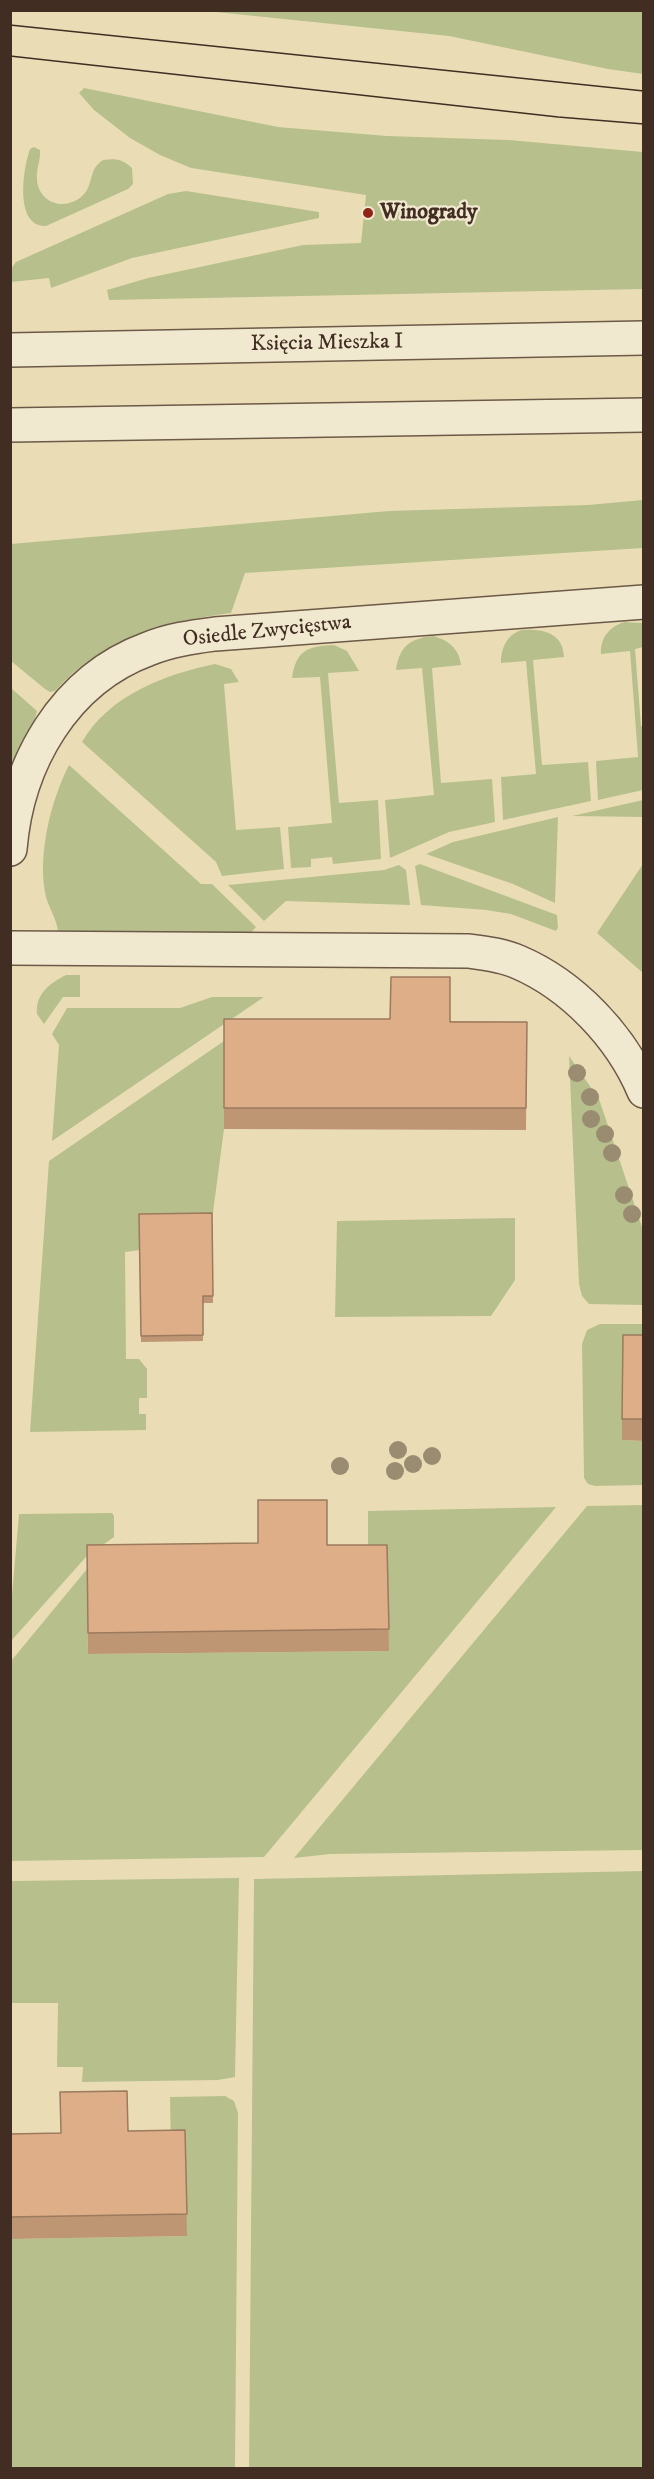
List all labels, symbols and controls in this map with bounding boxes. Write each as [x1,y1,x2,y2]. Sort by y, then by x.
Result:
place label: Winogrady [380,200,477,226]
marker: Winogrady [361,206,375,220]
street label: Księcia Mieszka I [250,329,404,359]
street label: Osiedle Zwycięstwa [182,610,352,654]

